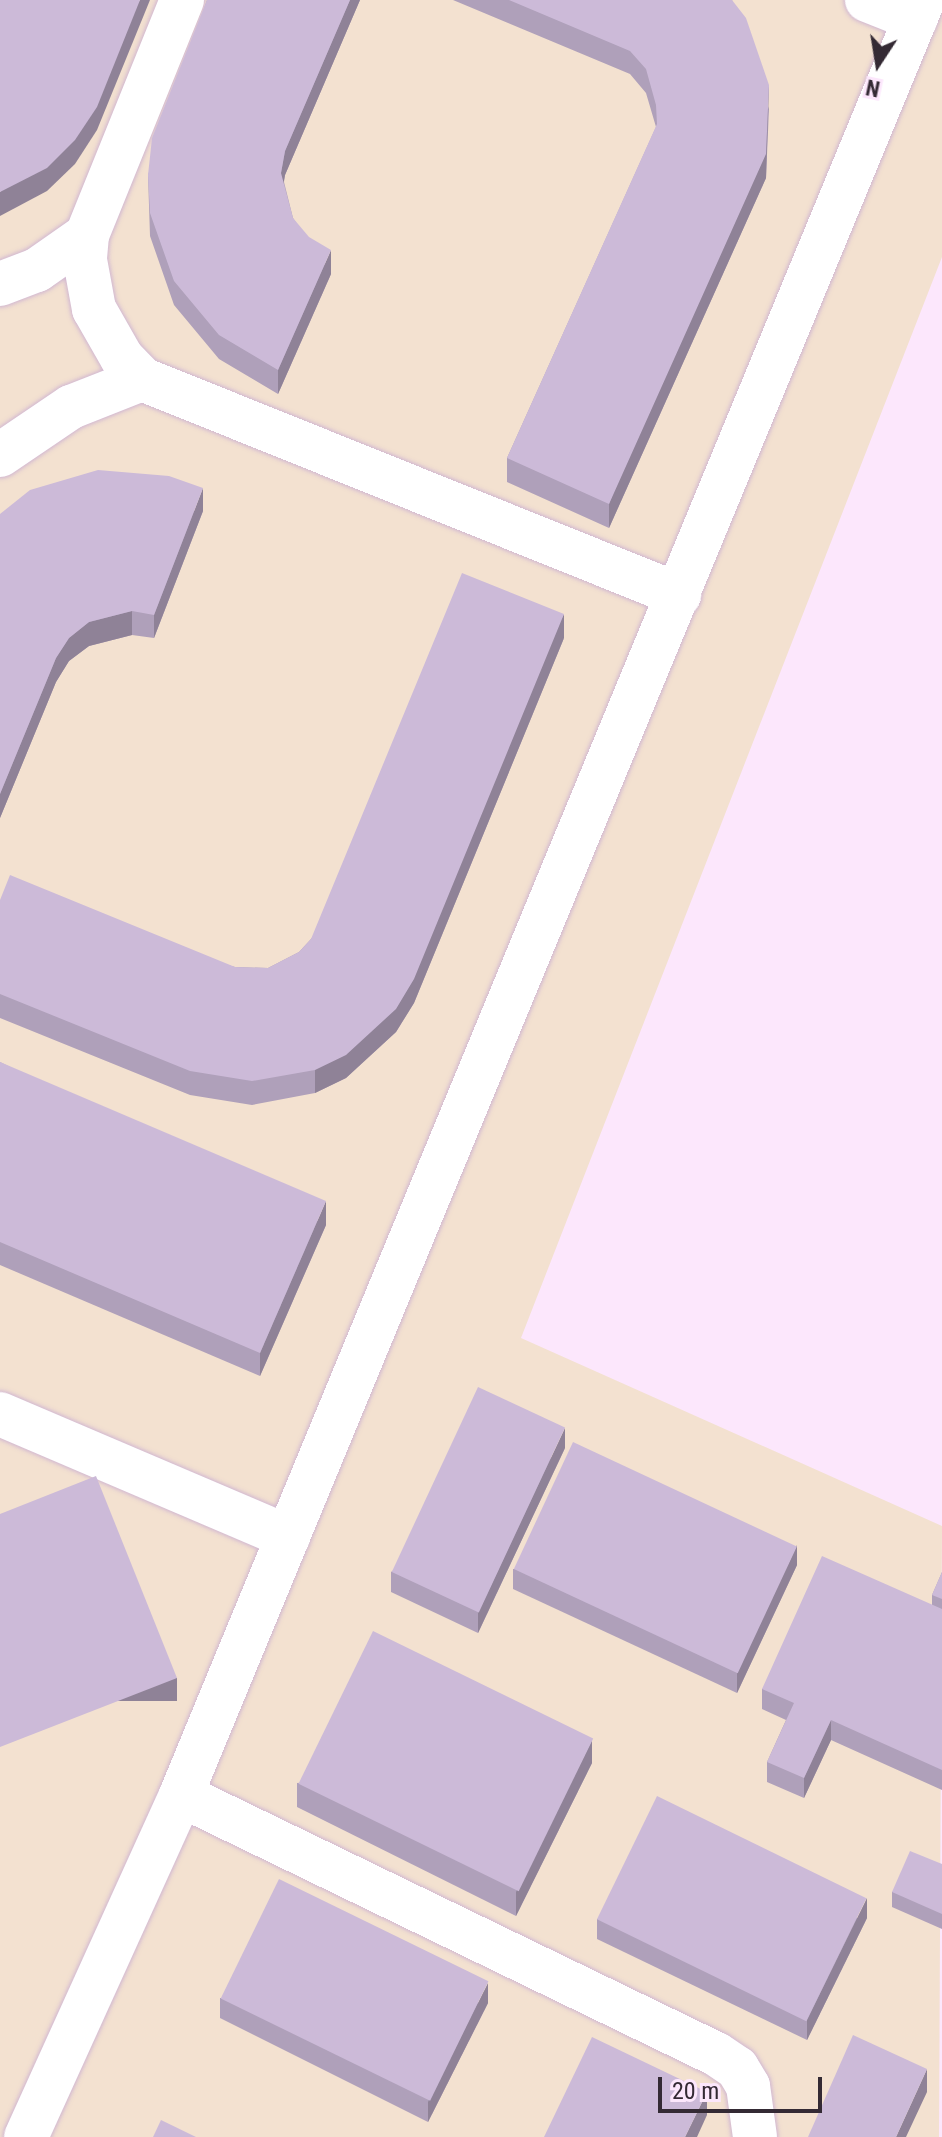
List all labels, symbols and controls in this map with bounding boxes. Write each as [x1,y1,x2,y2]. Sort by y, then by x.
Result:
north arrow [838,24,918,104]
text: N [864,74,882,102]
scale bar [662,2061,826,2111]
text: 20 m [672,2077,719,2105]

